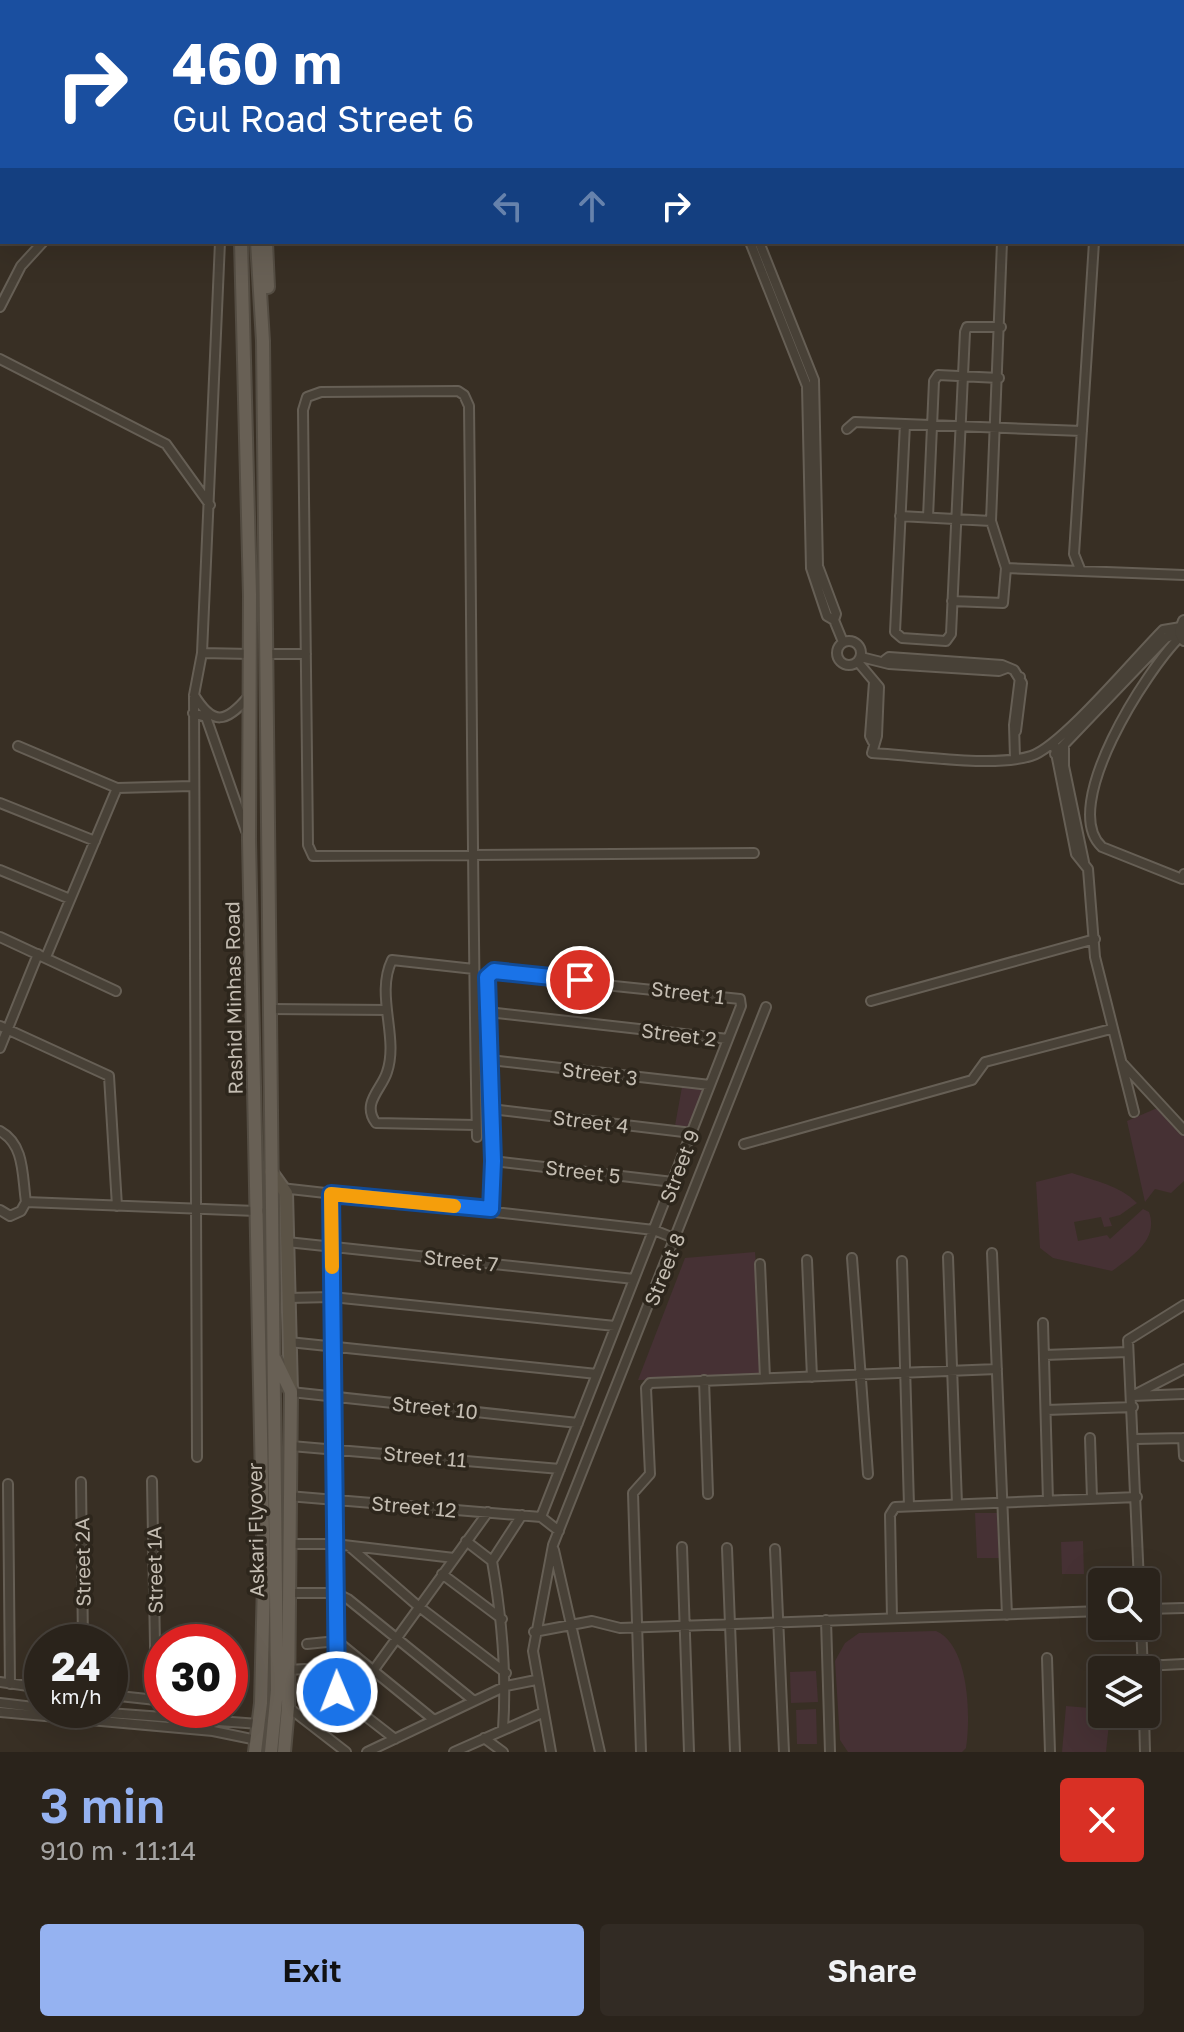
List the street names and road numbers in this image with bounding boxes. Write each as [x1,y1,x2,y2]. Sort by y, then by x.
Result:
street label: Rashid Minhas Road [219,901,247,1095]
street label: Street 1 [650,976,726,1008]
street label: Street 2 [640,1017,718,1051]
street label: Street 3 [561,1056,639,1090]
street label: Street 4 [552,1104,630,1138]
street label: Street 9 [654,1126,704,1206]
street label: Street 5 [544,1154,622,1188]
street label: Street 8 [639,1229,689,1309]
street label: Street 7 [423,1244,499,1276]
street label: Street 10 [391,1391,479,1423]
street label: Street 11 [382,1440,468,1472]
street label: Askari Flyover [242,1462,268,1598]
street label: Street 12 [370,1490,458,1522]
street label: Street 2A [69,1517,95,1607]
street label: Street 1A [141,1526,167,1614]

